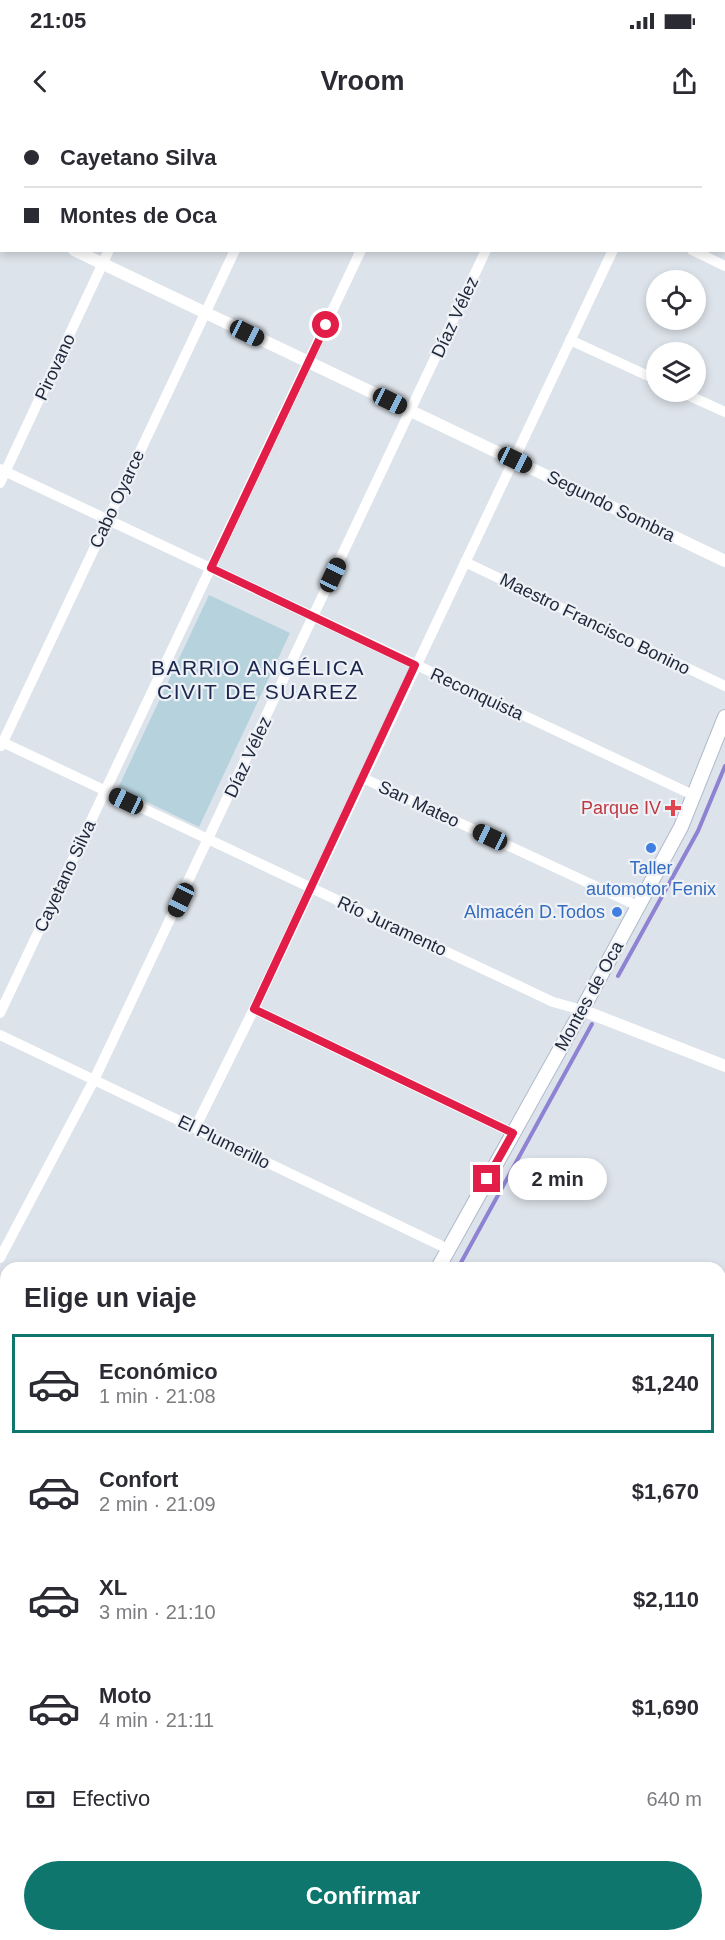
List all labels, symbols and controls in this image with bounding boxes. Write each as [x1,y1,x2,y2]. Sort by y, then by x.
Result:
text: 21:05 [30,8,86,33]
icon: back [24,65,57,98]
icon: share [668,65,701,98]
text: Vroom [320,66,405,96]
text: Cayetano Silva [60,145,217,170]
text: Montes de Oca [60,203,216,228]
map controls [646,270,706,402]
button: locate [646,270,706,330]
street label: Díaz Vélez [428,273,482,361]
route start [312,311,339,338]
car [227,317,267,349]
street label: Pirovano [31,331,79,403]
button: layers [646,342,706,402]
car [370,385,410,417]
car [495,444,535,476]
street label: Cabo Oyarce [86,447,148,551]
street label: Segundo Sombra [544,466,679,546]
car [317,555,349,595]
street label: Maestro Francisco Bonino [497,569,693,679]
district label: BARRIO ANGÉLICA CIVIT DE SUAREZ [151,656,365,703]
street label: Reconquista [427,664,527,725]
street label: Díaz Vélez [221,713,275,801]
street label: San Mateo [375,777,463,831]
car [106,785,146,817]
place label: Parque IV [581,798,661,818]
marker: Parque IV [666,801,680,815]
street label: Cayetano Silva [30,816,100,935]
car [470,821,510,853]
marker: Taller automotor Fenix [644,841,658,855]
place label: Taller automotor Fenix [586,858,716,899]
car [165,880,197,920]
street label: Río Juramento [334,892,450,960]
place label: Almacén D.Todos [464,902,605,922]
marker: Almacén D.Todos [610,905,624,919]
street label: Montes de Oca [551,937,628,1054]
street label: El Plumerillo [175,1111,273,1173]
callout: 2 min [508,1158,607,1200]
route end [473,1165,500,1192]
text: 2 min [531,1168,584,1190]
text: Elige un viaje [24,1283,197,1313]
icon: car [27,1357,81,1411]
text: Económico [99,1359,218,1384]
text: $1,240 [632,1371,699,1396]
text: 1 min · 21:08 [99,1385,216,1407]
icon: car [27,1465,81,1519]
text: Confort [99,1467,178,1492]
text: $1,670 [632,1479,699,1504]
text: 2 min · 21:09 [99,1493,216,1515]
icon: car [27,1573,81,1627]
text: XL [99,1575,127,1600]
text: $2,110 [633,1587,699,1612]
text: 3 min · 21:10 [99,1601,216,1623]
icon: car [27,1681,81,1735]
text: Moto [99,1683,152,1708]
text: $1,690 [632,1695,699,1720]
text: 4 min · 21:11 [99,1709,214,1731]
icon: cash [24,1783,57,1816]
text: Efectivo [72,1786,150,1811]
text: 640 m [646,1788,702,1810]
button: Confirmar [24,1861,702,1930]

